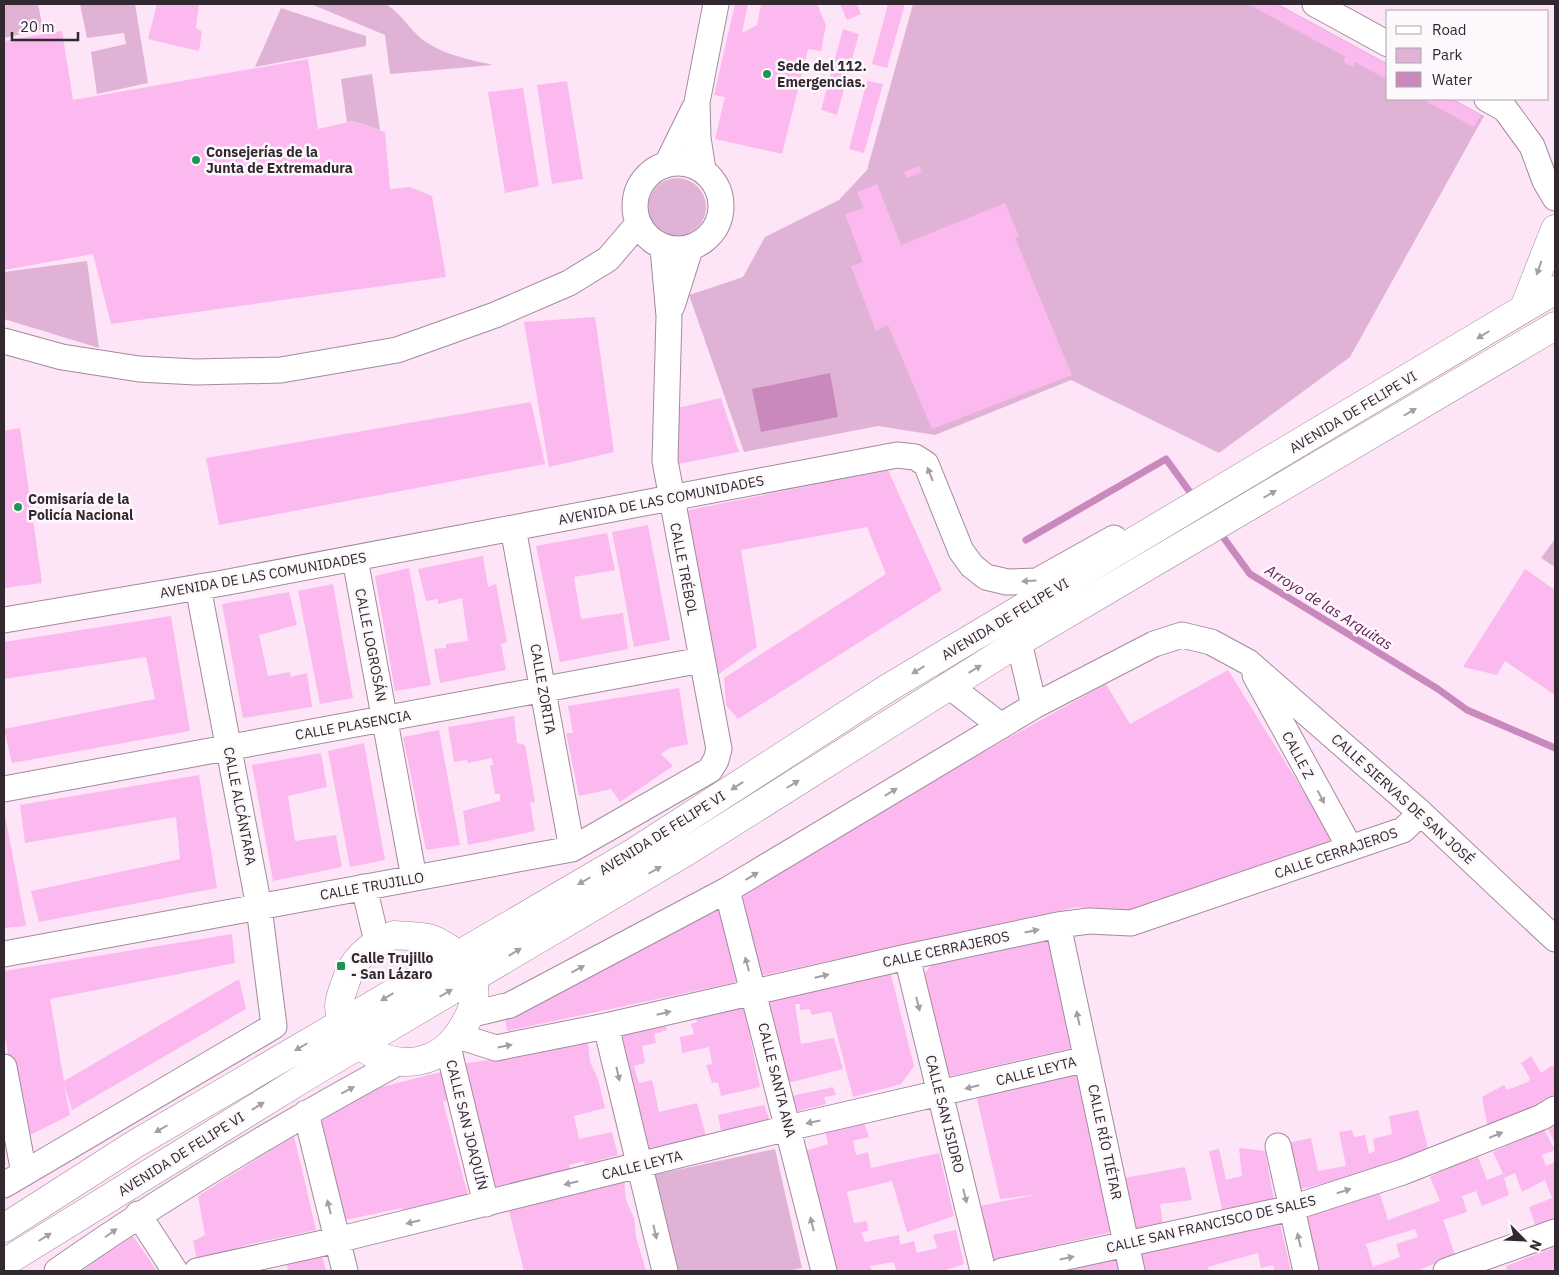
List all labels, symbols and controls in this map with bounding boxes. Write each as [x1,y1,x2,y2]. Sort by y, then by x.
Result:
scale bar [12,10,79,42]
legend [1386,10,1549,100]
text: 20 m [20,17,55,36]
text: Road [1432,20,1467,39]
text: Park [1432,45,1462,64]
place label: Sede del 112. Emergencias. [777,57,867,91]
marker: Sede del 112. Emergencias. [761,68,773,80]
text: Water [1432,70,1473,89]
place label: Consejerías de la Junta de Extremadura [206,143,353,177]
marker: Consejerías de la Junta de Extremadura [190,154,202,166]
one-way arrow [1535,261,1543,276]
one-way arrow [1477,330,1490,339]
street label: AVENIDA DE FELIPE VI [1286,367,1420,457]
one-way arrow [1404,407,1417,416]
one-way arrow [926,467,934,481]
street label: AVENIDA DE LAS COMUNIDADES [557,471,765,529]
place label: Comisaría de la Policía Nacional [28,490,133,524]
one-way arrow [1264,490,1277,499]
marker: Comisaría de la Policía Nacional [12,501,24,513]
street label: CALLE TRÉBOL [666,521,703,617]
street label: AVENIDA DE LAS COMUNIDADES [158,548,368,602]
water label: Arroyo de las Arquitas [1261,560,1396,654]
street label: AVENIDA DE FELIPE VI [938,574,1072,664]
one-way arrow [1021,577,1037,585]
street label: CALLE LOGROSÁN [351,587,392,703]
street label: CALLE ZORITA [526,642,560,736]
one-way arrow [968,664,981,674]
one-way arrow [911,666,924,675]
street label: CALLE PLASENCIA [294,706,412,744]
street label: CALLE Z [1278,728,1318,782]
street label: CALLE SIERVAS DE SAN JOSÉ [1328,729,1479,868]
street label: CALLE ALCÁNTARA [220,745,261,867]
one-way arrow [786,779,800,788]
one-way arrow [730,781,743,791]
street label: AVENIDA DE FELIPE VI [595,787,729,879]
one-way arrow [884,787,897,796]
one-way arrow [1317,790,1325,804]
street label: CALLE CERRAJEROS [1272,823,1400,883]
one-way arrow [649,865,662,874]
street label: CALLE TRUJILLO [318,868,426,904]
one-way arrow [745,871,758,880]
one-way arrow [578,877,591,886]
one-way arrow [1025,926,1041,934]
street label: CALLE CERRAJEROS [881,927,1011,971]
one-way arrow [508,948,522,956]
place label: Calle Trujillo - San Lázaro [351,949,434,983]
one-way arrow [743,957,751,972]
marker: Calle Trujillo - San Lázaro [335,960,347,972]
one-way arrow [571,965,585,973]
one-way arrow [815,972,830,980]
one-way arrow [439,989,452,998]
one-way arrow [380,992,394,1001]
one-way arrow [914,997,922,1012]
one-way arrow [656,1009,671,1017]
one-way arrow [1074,1011,1082,1026]
street label: CALLE SANTA ANA [754,1021,800,1139]
one-way arrow [497,1042,513,1050]
one-way arrow [294,1043,309,1051]
street label: CALLE LEYTA [994,1052,1078,1090]
street label: CALLE SAN ISIDRO [922,1053,968,1175]
street label: CALLE SAN JOAQUÍN [442,1058,493,1192]
one-way arrow [614,1066,622,1081]
street label: CALLE RÍO TIÉTAR [1084,1082,1127,1201]
one-way arrow [964,1083,979,1091]
one-way arrow [342,1085,355,1094]
one-way arrow [252,1102,265,1111]
street label: AVENIDA DE FELIPE VI [114,1108,248,1200]
one-way arrow [806,1118,821,1126]
one-way arrow [155,1125,168,1134]
one-way arrow [1489,1131,1504,1139]
street label: CALLE LEYTA [600,1146,684,1184]
one-way arrow [563,1179,578,1187]
one-way arrow [1336,1187,1351,1195]
one-way arrow [961,1189,969,1204]
street label: CALLE SAN FRANCISCO DE SALES [1104,1191,1318,1257]
one-way arrow [325,1199,333,1214]
north arrow [1499,1215,1549,1265]
one-way arrow [808,1216,816,1231]
one-way arrow [405,1218,420,1226]
one-way arrow [651,1224,659,1239]
one-way arrow [104,1228,118,1238]
one-way arrow [1295,1232,1303,1247]
one-way arrow [39,1233,52,1242]
text: N [1526,1237,1546,1254]
one-way arrow [1059,1253,1075,1261]

